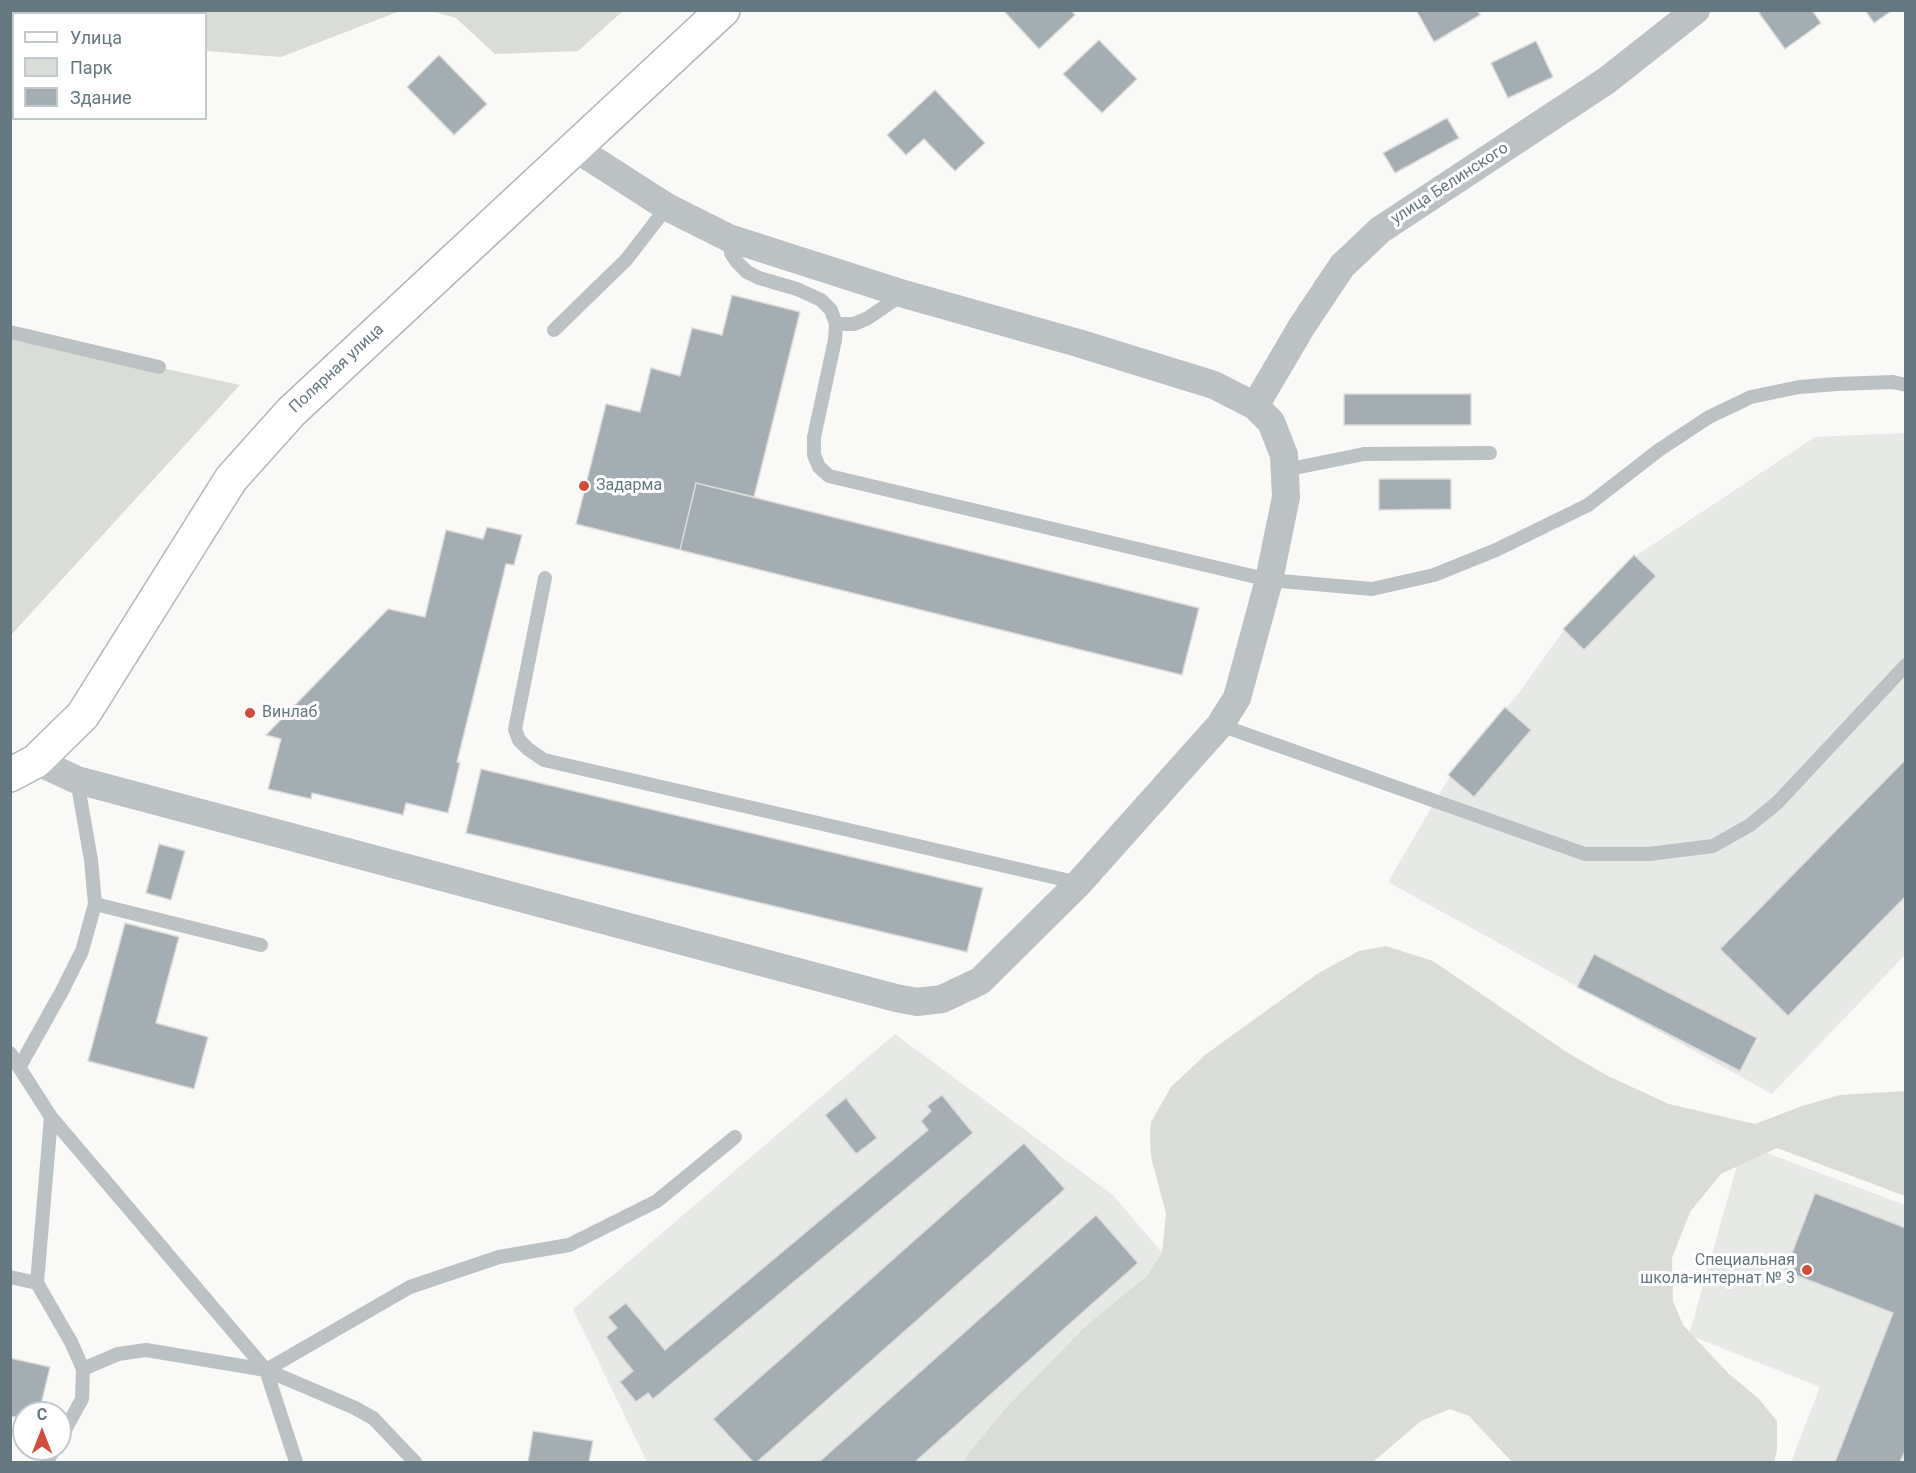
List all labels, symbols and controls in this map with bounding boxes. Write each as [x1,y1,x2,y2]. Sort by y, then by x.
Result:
legend [12,12,207,120]
text: Улица [70,27,122,48]
text: Парк [70,57,112,78]
text: Здание [70,87,132,108]
street label: улица Белинского [1388,139,1512,229]
street label: Полярная улица [286,320,388,418]
place label: Задарма [596,476,662,496]
marker: Задарма [577,479,591,493]
place label: Винлаб [262,703,317,723]
marker: Винлаб [243,706,257,720]
place label: Специальная школа-интернат № 3 [1640,1251,1795,1289]
marker: Специальная школа-интернат № 3 [1800,1263,1814,1277]
north arrow [12,1401,72,1461]
text: С [37,1405,47,1424]

